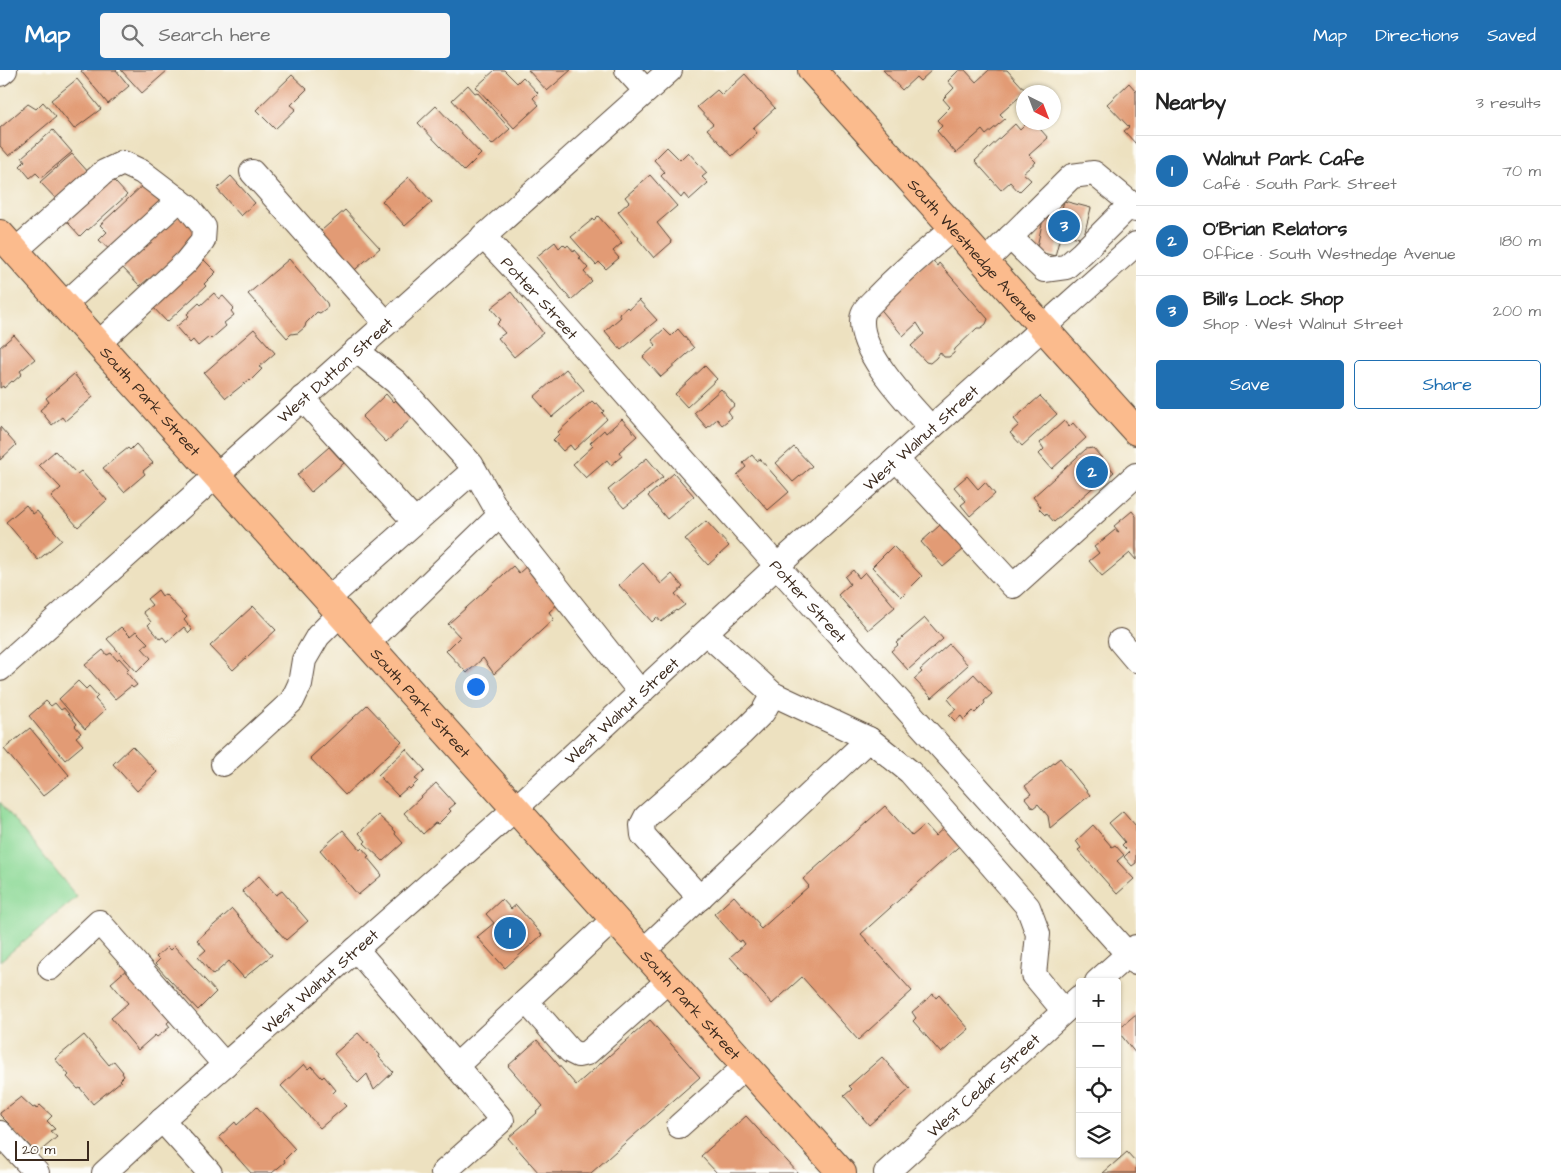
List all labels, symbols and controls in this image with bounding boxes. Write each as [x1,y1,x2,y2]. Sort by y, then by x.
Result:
search box [100,13,450,58]
text: Map [25,18,70,52]
icon: search [118,21,146,49]
text: Search here [158,22,271,49]
text: Map [1313,23,1347,48]
text: Directions [1375,23,1459,48]
text: Saved [1487,23,1536,48]
north arrow [1016,85,1061,130]
text: Nearby [1156,88,1226,117]
text: 3 results [1476,92,1541,114]
text: Walnut Park Cafe [1203,146,1364,173]
text: 1 [1171,160,1173,182]
text: 70 m [1502,160,1541,182]
text: Café · South Park Street [1203,173,1397,195]
street label: South Westnedge Avenue [902,174,1044,328]
pin: 3 [1048,207,1080,245]
text: O'Brian Relators [1203,216,1347,243]
text: 2 [1167,230,1177,252]
text: 180 m [1500,230,1541,252]
text: Office · South Westnedge Avenue [1203,243,1456,265]
street label: Potter Street [496,252,583,345]
text: Bill's Lock Shop [1203,286,1344,313]
text: 3 [1168,300,1176,322]
text: 200 m [1493,300,1541,322]
street label: West Dutton Street [273,312,399,428]
text: Shop · West Walnut Street [1203,313,1403,335]
street label: South Park Street [95,342,206,462]
button: Save [1156,360,1344,409]
button: Share [1354,360,1541,409]
street label: West Walnut Street [858,380,984,496]
pin: 2 [1076,453,1108,491]
street label: Potter Street [764,555,852,648]
street label: South Park Street [365,643,476,763]
street label: West Walnut Street [560,652,684,770]
your location [463,674,489,700]
pin: 1 [494,914,526,952]
street label: West Walnut Street [258,924,384,1039]
street label: South Park Street [635,945,746,1065]
map controls [1076,978,1121,1158]
button: + [1076,978,1121,1023]
button: − [1076,1023,1121,1068]
street label: West Cedar Street [922,1028,1045,1143]
button: locate [1076,1068,1121,1113]
button: layers [1076,1113,1121,1158]
scale bar [15,1138,89,1161]
text: 20 m [22,1140,55,1160]

